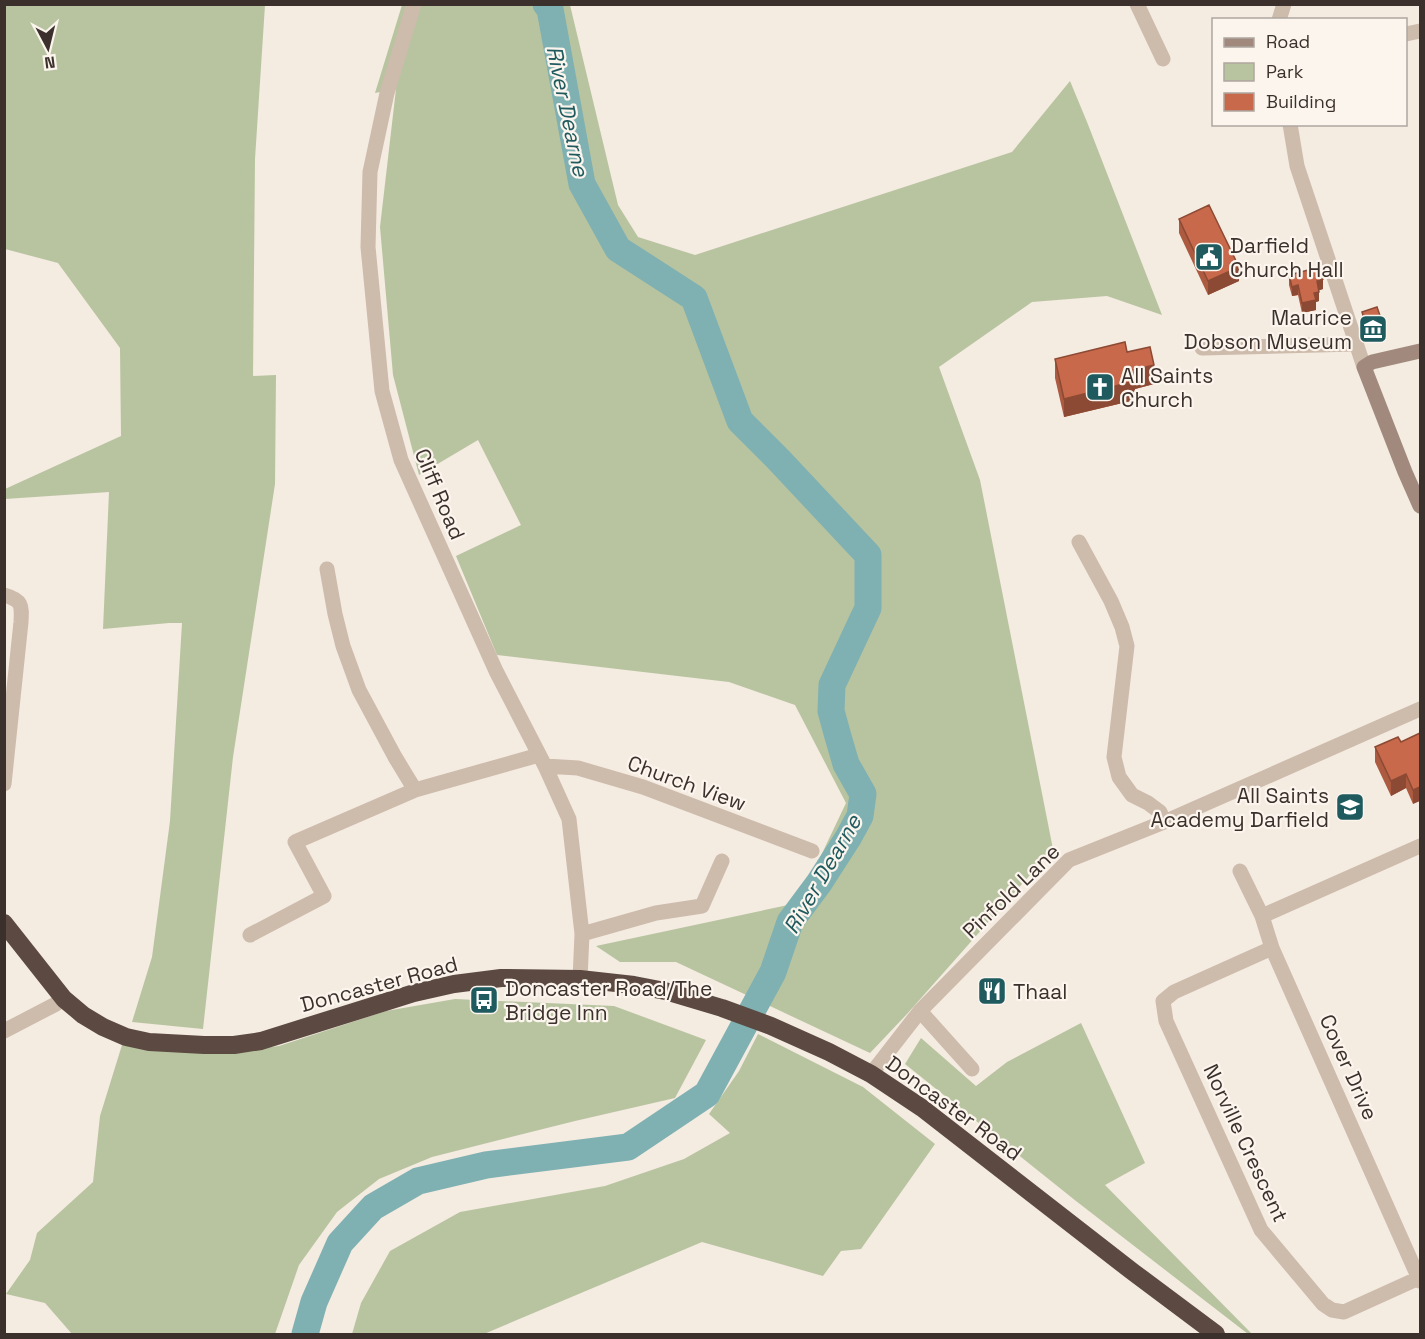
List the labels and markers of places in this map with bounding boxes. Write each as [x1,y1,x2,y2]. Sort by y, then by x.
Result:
place label: Darfield Church Hall [1230,232,1344,283]
public building icon: Darfield Church Hall [1193,241,1225,273]
place label: Maurice Dobson Museum [1184,304,1352,355]
museum icon: Maurice Dobson Museum [1357,313,1389,345]
place label: All Saints Church [1121,362,1213,413]
church icon: All Saints Church [1084,371,1116,403]
place label: All Saints Academy Darfield [1150,782,1329,833]
school or university icon: All Saints Academy Darfield [1334,791,1366,823]
place label: Doncaster Road/The Bridge Inn [505,975,712,1026]
restaurant icon: Thaal [976,975,1008,1007]
place label: Thaal [1013,978,1068,1005]
bus stop icon: Doncaster Road/The Bridge Inn [468,984,500,1016]

